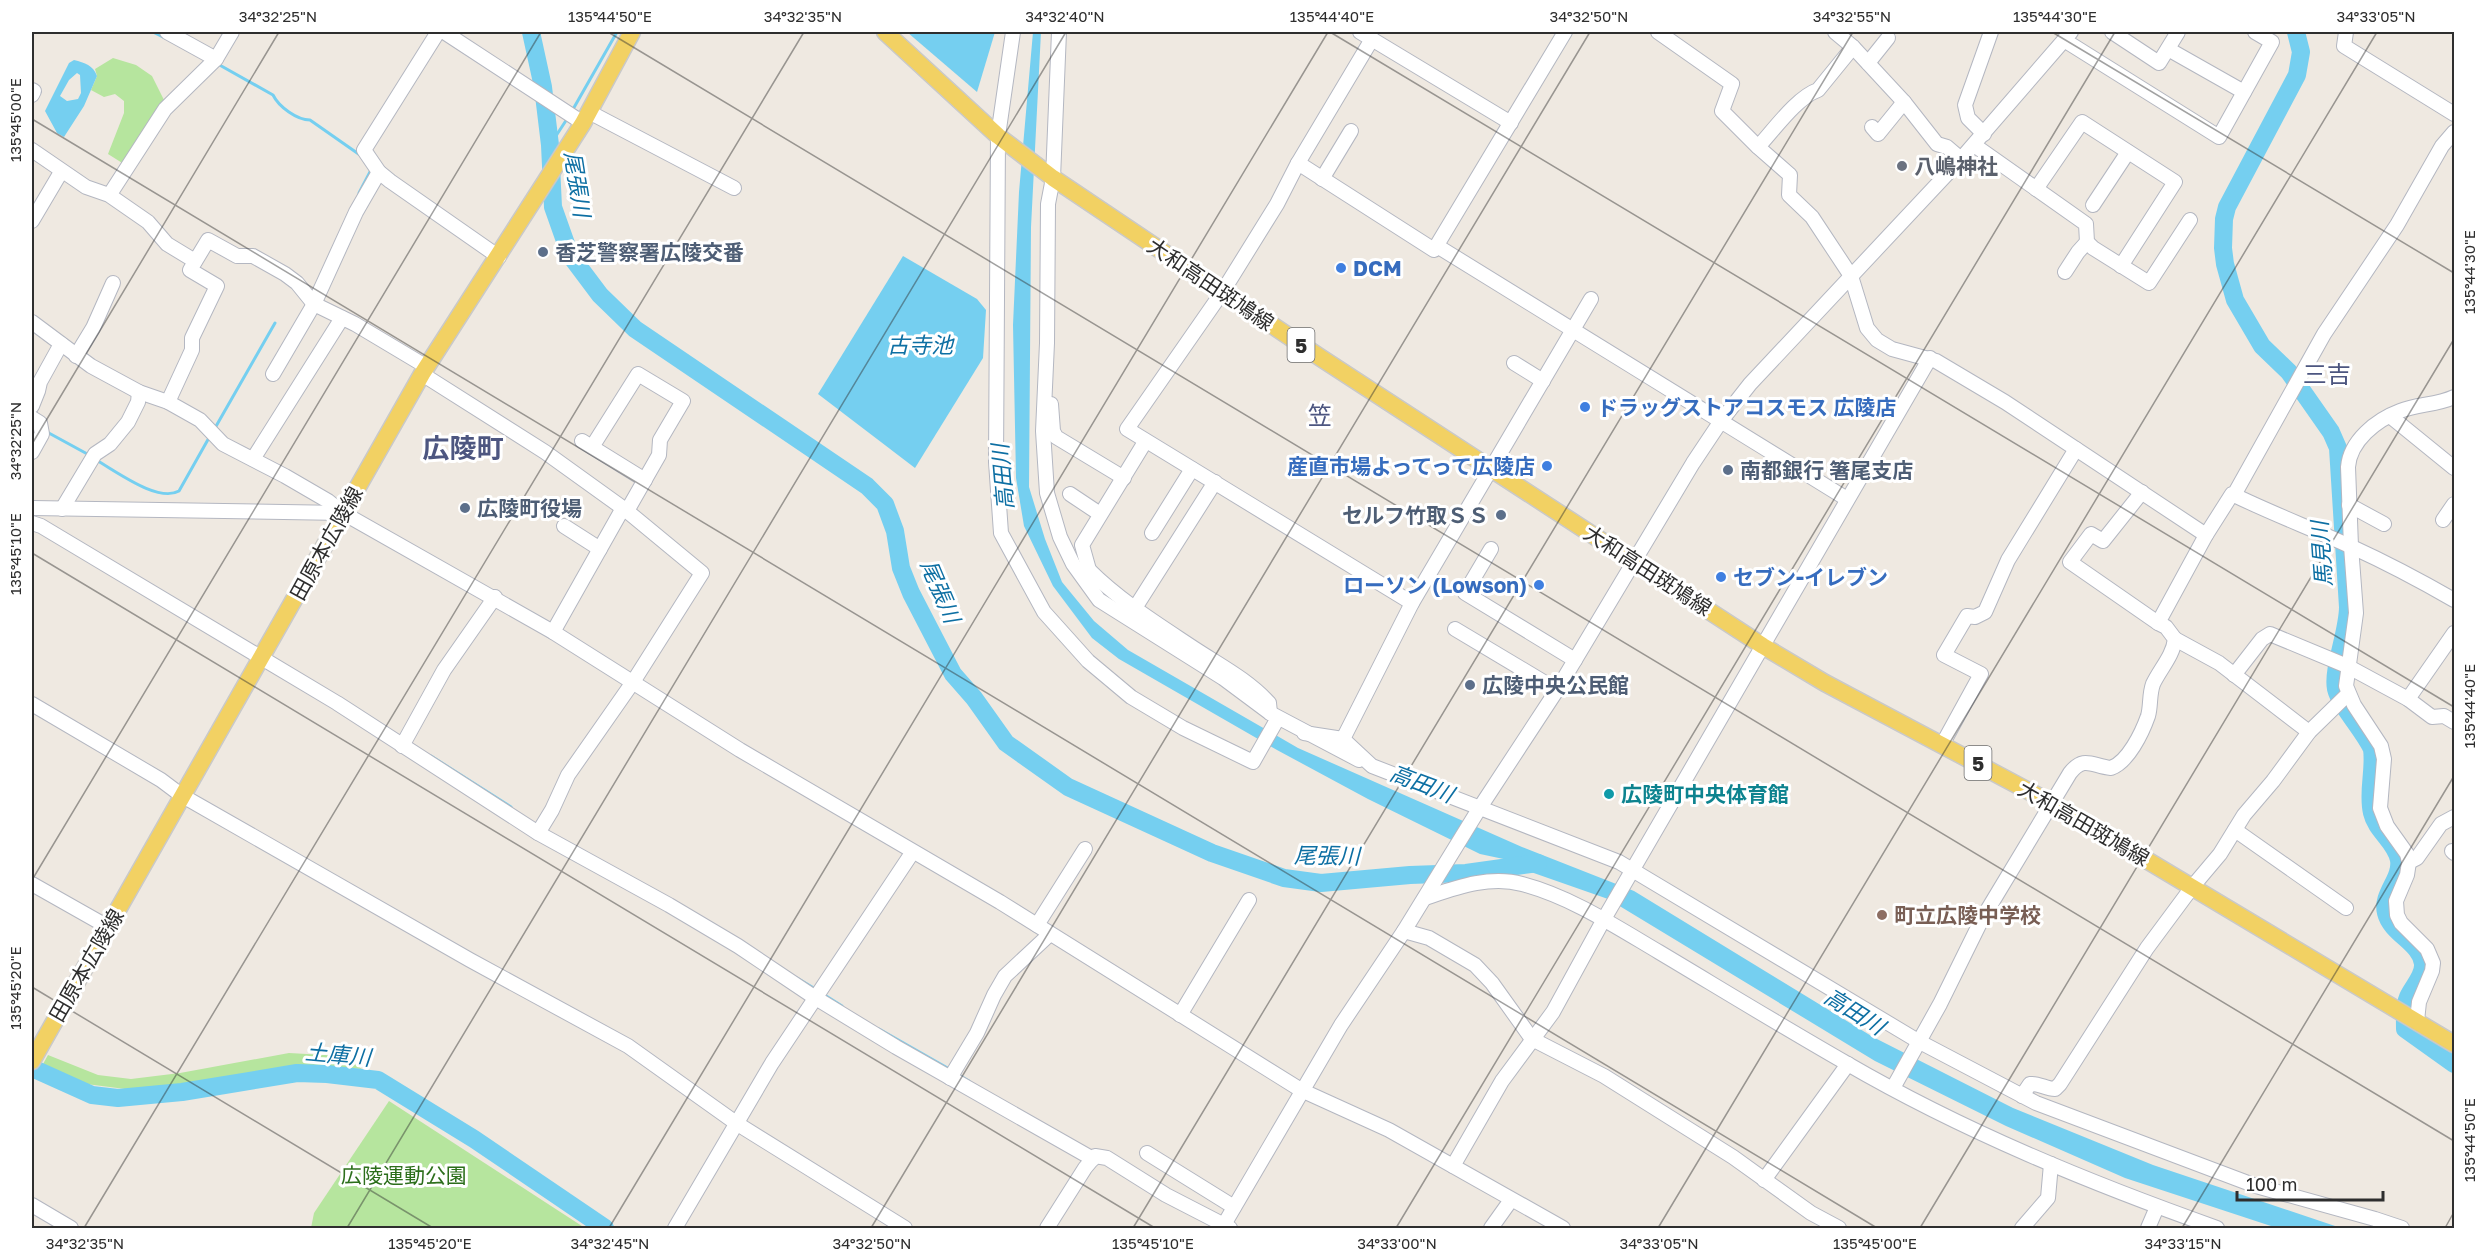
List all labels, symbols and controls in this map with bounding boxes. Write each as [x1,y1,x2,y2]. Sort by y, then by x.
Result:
text: 34°32'25"N [239,7,317,25]
text: 135°44'50"E [568,7,652,25]
text: 34°32'35"N [764,7,842,25]
text: 34°32'40"N [1025,7,1105,25]
text: 135°44'40"E [1290,7,1374,25]
text: 34°32'50"N [1549,7,1629,25]
text: 34°32'55"N [1813,7,1891,25]
text: 135°44'30"E [2013,7,2097,25]
text: 34°33'05"N [2336,7,2416,25]
text: 135°45'00"E [6,78,24,162]
water label: 尾張川 [560,149,597,221]
place label: 八嶋神社 [1914,153,1998,179]
marker: 八嶋神社 [1895,159,1909,173]
text: 135°44'30"E [2460,230,2478,314]
street label: 大和高田斑鳩線 [1143,232,1279,336]
place label: 香芝警察署広陵交番 [555,239,744,265]
marker: 香芝警察署広陵交番 [536,245,550,259]
place label: DCM [1353,255,1402,281]
marker: DCM [1334,261,1348,275]
road number: 5 [1288,328,1314,362]
water label: 古寺池 [887,331,955,358]
district label: 三吉 [2303,359,2351,388]
place label: ドラッグストアコスモス 広陵店 [1597,394,1896,420]
district label: 笠 [1308,400,1332,429]
marker: ドラッグストアコスモス 広陵店 [1578,400,1592,414]
text: 34°32'25"N [6,402,24,480]
district label: 広陵町 [423,432,504,464]
water label: 高田川 [986,441,1018,511]
place label: 産直市場よってって広陵店 [1287,453,1535,479]
place label: 南都銀行 箸尾支店 [1740,457,1913,483]
marker: 産直市場よってって広陵店 [1540,459,1554,473]
marker: 南都銀行 箸尾支店 [1721,463,1735,477]
street label: 田原本広陵線 [284,482,368,604]
place label: 広陵町役場 [477,495,582,521]
marker: 広陵町役場 [458,501,472,515]
place label: セルフ竹取ＳＳ [1342,502,1489,528]
marker: セルフ竹取ＳＳ [1494,508,1508,522]
text: 135°45'10"E [6,513,24,595]
water label: 馬見川 [2305,518,2337,588]
street label: 大和高田斑鳩線 [1579,519,1717,621]
water label: 尾張川 [916,555,967,628]
place label: セブン-イレブン [1733,564,1888,590]
marker: セブン-イレブン [1714,570,1728,584]
place label: ローソン (Lowson) [1343,572,1527,598]
marker: ローソン (Lowson) [1532,578,1546,592]
text: 135°44'40"E [2460,664,2478,748]
place label: 広陵中央公民館 [1482,672,1629,698]
marker: 広陵中央公民館 [1463,678,1477,692]
road number: 5 [1964,746,1992,780]
water label: 高田川 [1386,759,1460,808]
street label: 大和高田斑鳩線 [2014,775,2154,871]
place label: 広陵町中央体育館 [1621,781,1789,807]
marker: 広陵町中央体育館 [1602,787,1616,801]
water label: 尾張川 [1294,841,1362,869]
place label: 町立広陵中学校 [1894,902,2041,928]
street label: 田原本広陵線 [43,904,129,1026]
marker: 町立広陵中学校 [1875,908,1889,922]
text: 135°45'20"E [6,946,24,1030]
water label: 高田川 [1820,982,1892,1041]
water label: 土庫川 [304,1038,374,1070]
text: 135°44'50"E [2460,1098,2478,1182]
park label: 広陵運動公園 [341,1162,467,1188]
scale bar [2237,1164,2382,1202]
text: 100 m [2246,1173,2297,1195]
text: 34°32'35"N [46,1234,124,1252]
text: 135°45'20"E [388,1234,472,1252]
text: 34°32'45"N [571,1234,649,1252]
text: 34°32'50"N [832,1234,912,1252]
text: 135°45'10"E [1112,1234,1194,1252]
text: 34°33'00"N [1357,1234,1437,1252]
text: 34°33'05"N [1619,1234,1699,1252]
text: 135°45'00"E [1833,1234,1917,1252]
text: 34°33'15"N [2144,1234,2222,1252]

